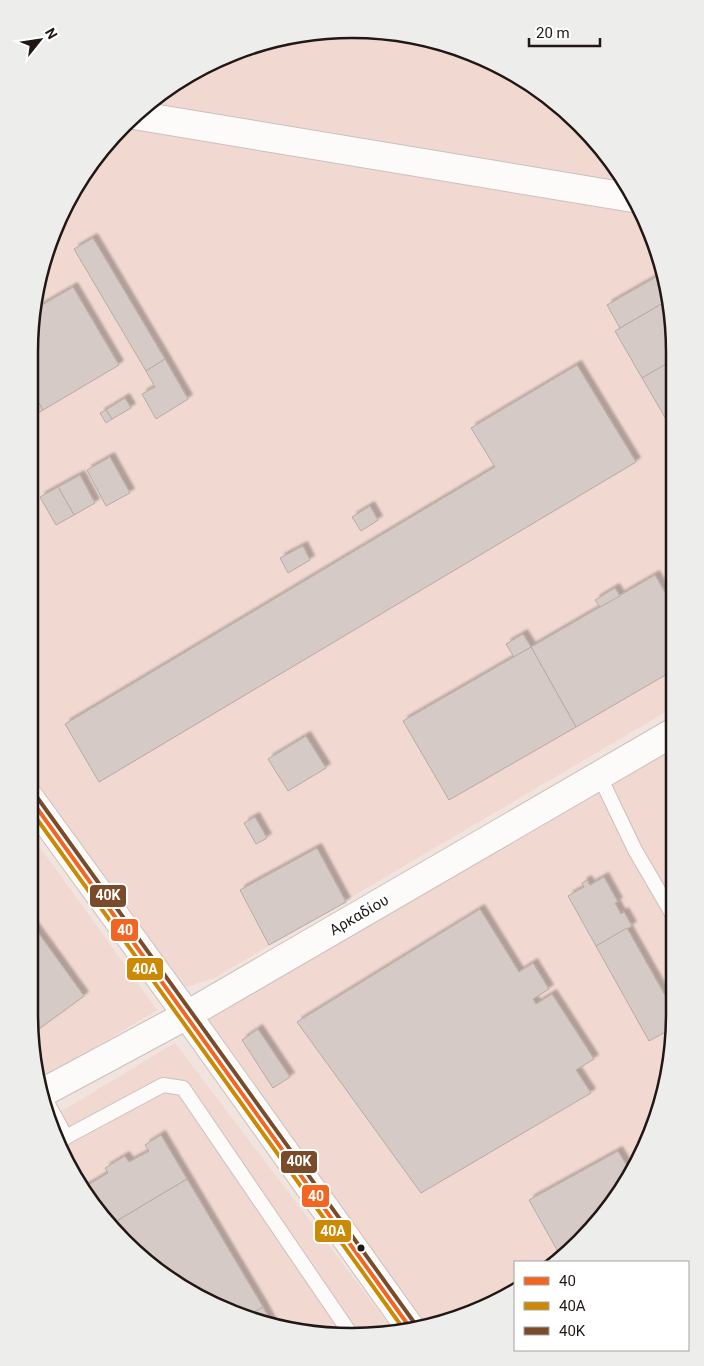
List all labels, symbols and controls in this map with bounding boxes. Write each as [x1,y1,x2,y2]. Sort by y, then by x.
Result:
north arrow [15,15,65,65]
scale bar [529,15,600,47]
text: 20 m [536,24,570,42]
text: N [42,25,61,42]
line badge: 40Κ [89,884,127,908]
text: 40Κ [96,887,121,903]
street label: Αρκαδίου [326,891,392,939]
line badge: 40 [110,918,139,942]
text: 40 [117,922,133,938]
line badge: 40Α [126,957,164,981]
text: 40Α [132,961,158,977]
line badge: 40Κ [280,1150,318,1174]
text: 40Κ [287,1153,312,1169]
line badge: 40 [301,1184,330,1208]
text: 40 [308,1188,324,1204]
line badge: 40Α [314,1219,352,1243]
text: 40Α [320,1223,346,1239]
unlabelled marker [356,1243,366,1253]
legend [514,1261,689,1351]
text: 40 [559,1272,576,1290]
text: 40Α [559,1297,586,1315]
text: 40Κ [559,1322,586,1340]

